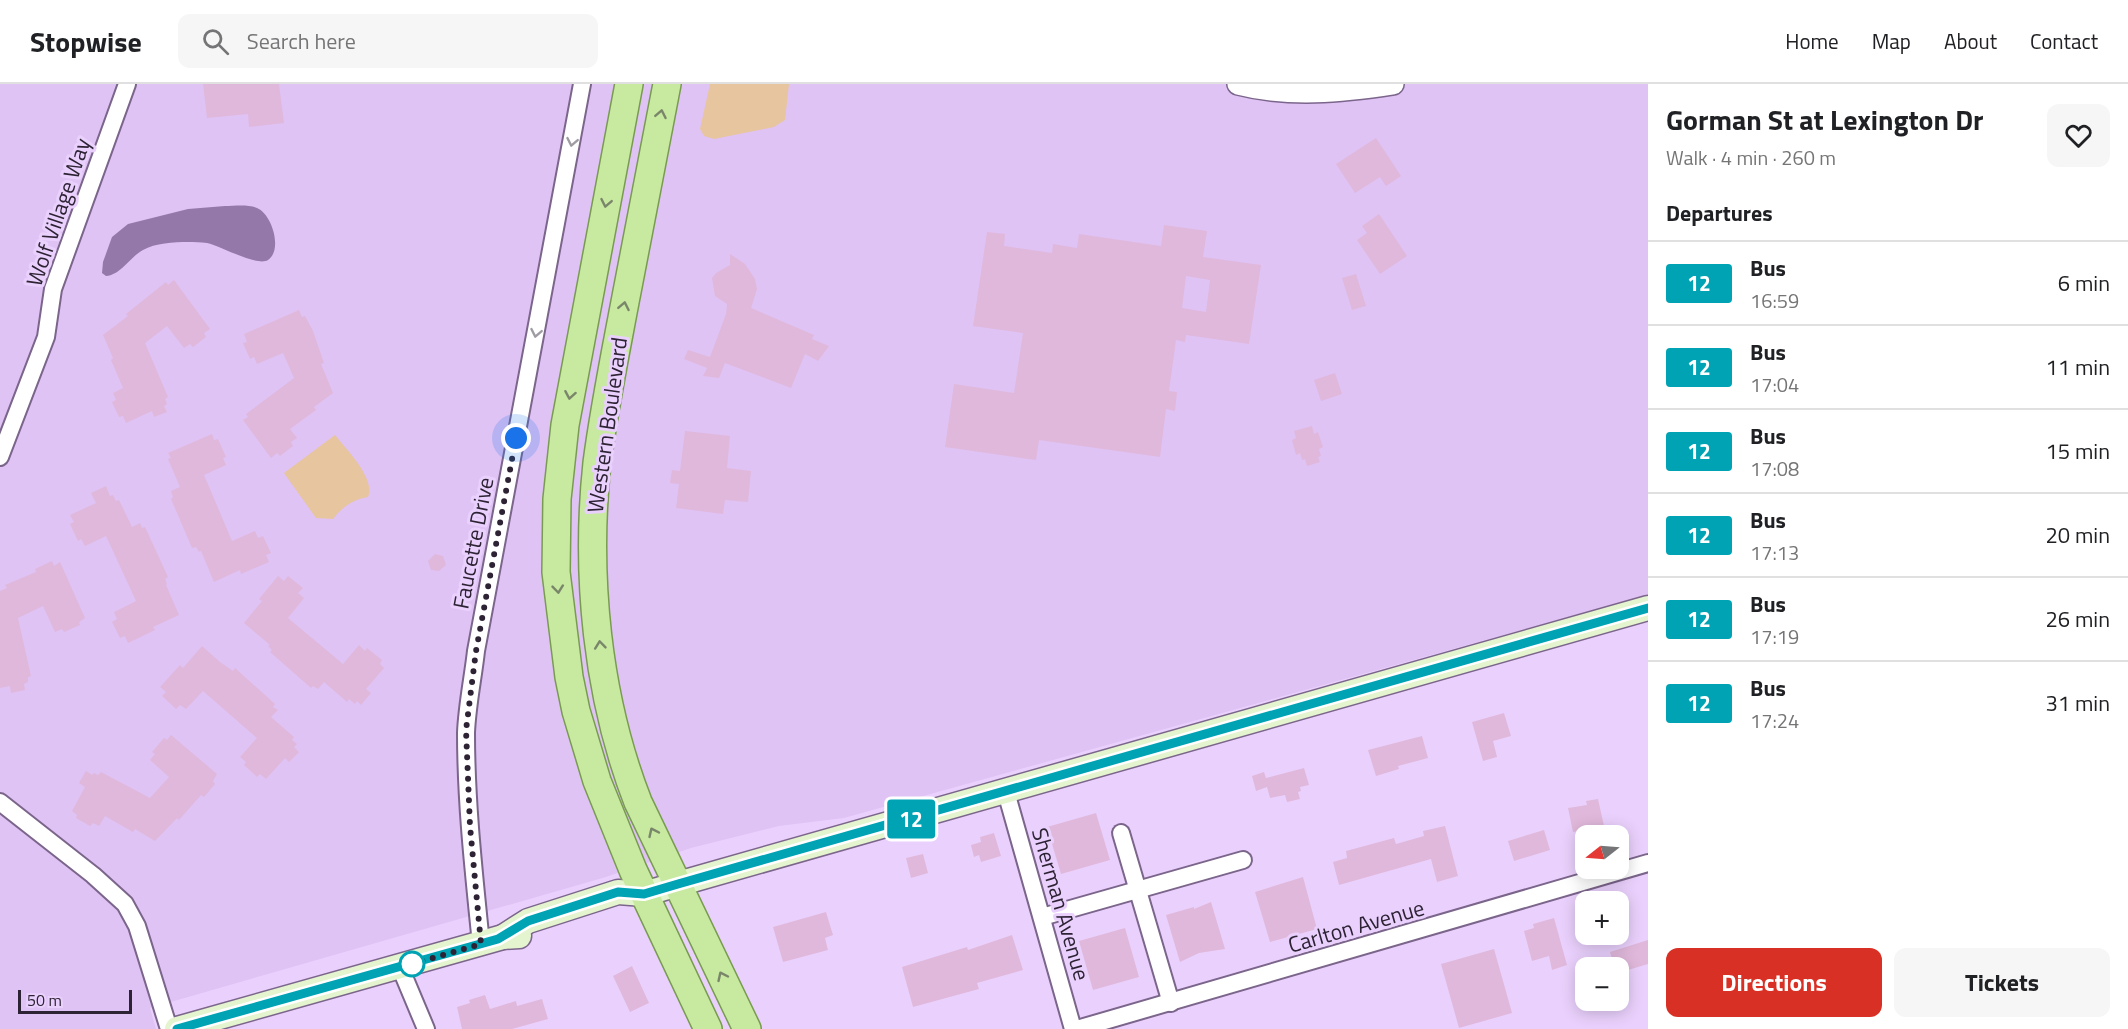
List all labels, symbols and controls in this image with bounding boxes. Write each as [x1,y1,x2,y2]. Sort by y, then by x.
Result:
search box [178,14,598,68]
text: Stopwise [30,20,142,63]
text: Search here [247,24,356,58]
icon: search [199,25,232,58]
text: Home [1785,25,1839,57]
text: Map [1872,25,1911,57]
text: About [1944,25,1997,57]
text: Contact [2030,25,2098,57]
text: Gorman St at Lexington Dr [1666,98,1983,141]
button: heart [2047,104,2110,167]
one-way arrow [654,110,667,120]
street label: Wolf Village Way [17,133,99,291]
one-way arrow [566,136,579,146]
text: Walk · 4 min · 260 m [1666,142,1836,173]
text: Departures [1666,196,1773,230]
one-way arrow [600,198,613,208]
text: Bus [1750,251,1786,285]
text: 6 min [2058,266,2110,300]
text: 12 [1687,267,1711,299]
text: 16:59 [1750,285,1799,316]
one-way arrow [617,301,630,311]
one-way arrow [530,328,543,338]
street label: Western Boulevard [578,335,636,515]
text: Bus [1750,335,1786,369]
text: 11 min [2045,350,2110,384]
text: 12 [1687,351,1711,383]
text: 17:04 [1750,369,1799,400]
one-way arrow [565,390,577,400]
text: Bus [1750,419,1786,453]
your location [501,423,531,453]
text: 15 min [2045,434,2110,468]
text: 12 [1687,435,1711,467]
text: 17:08 [1750,453,1799,484]
street label: Faucette Drive [444,474,502,612]
text: Bus [1750,503,1786,537]
text: 20 min [2045,518,2110,552]
text: 12 [1687,519,1711,551]
text: 17:13 [1750,537,1799,568]
one-way arrow [551,584,564,594]
text: Bus [1750,587,1786,621]
text: 26 min [2045,602,2110,636]
text: 12 [1687,603,1711,635]
text: 17:19 [1750,621,1799,652]
one-way arrow [594,641,607,650]
text: Bus [1750,671,1786,705]
text: 31 min [2045,686,2110,720]
text: 12 [1687,687,1711,719]
text: 17:24 [1750,705,1799,736]
line badge: 12 [884,800,938,838]
text: 12 [899,803,923,835]
street label: Sherman Avenue [1023,824,1099,984]
north arrow [1575,825,1629,879]
map controls [1575,825,1629,1011]
one-way arrow [648,827,660,838]
street label: Carlton Avenue [1284,890,1428,962]
button: + [1575,891,1629,945]
button: Directions [1666,948,1882,1017]
button: Tickets [1894,948,2110,1017]
unlabelled marker [399,951,425,977]
button: − [1575,957,1629,1011]
one-way arrow [717,972,729,983]
scale bar [18,987,132,1014]
text: 50 m [27,988,62,1012]

